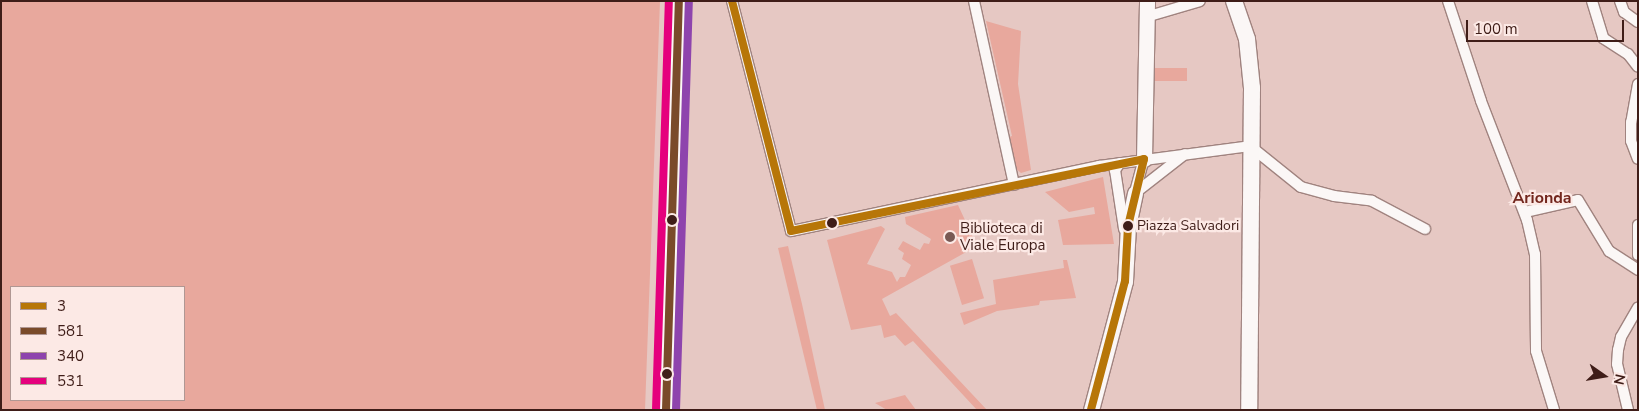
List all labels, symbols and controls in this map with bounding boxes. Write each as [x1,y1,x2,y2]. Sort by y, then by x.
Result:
scale bar [1469,10,1626,42]
text: 100 m [1474,19,1518,39]
district label: Arionda [1512,188,1572,208]
unlabelled marker [667,215,677,225]
unlabelled marker [827,218,837,228]
place label: Piazza Salvadori [1137,218,1239,234]
place label: Biblioteca di Viale Europa [960,219,1045,254]
marker: Piazza Salvadori [1123,221,1133,231]
marker: Biblioteca di Viale Europa [944,231,956,243]
legend [10,286,185,401]
text: 3 [57,296,66,316]
text: 581 [57,321,84,341]
text: 340 [57,346,84,366]
north arrow [1579,351,1629,401]
unlabelled marker [662,369,672,379]
text: 531 [57,371,84,391]
text: N [1609,372,1630,387]

